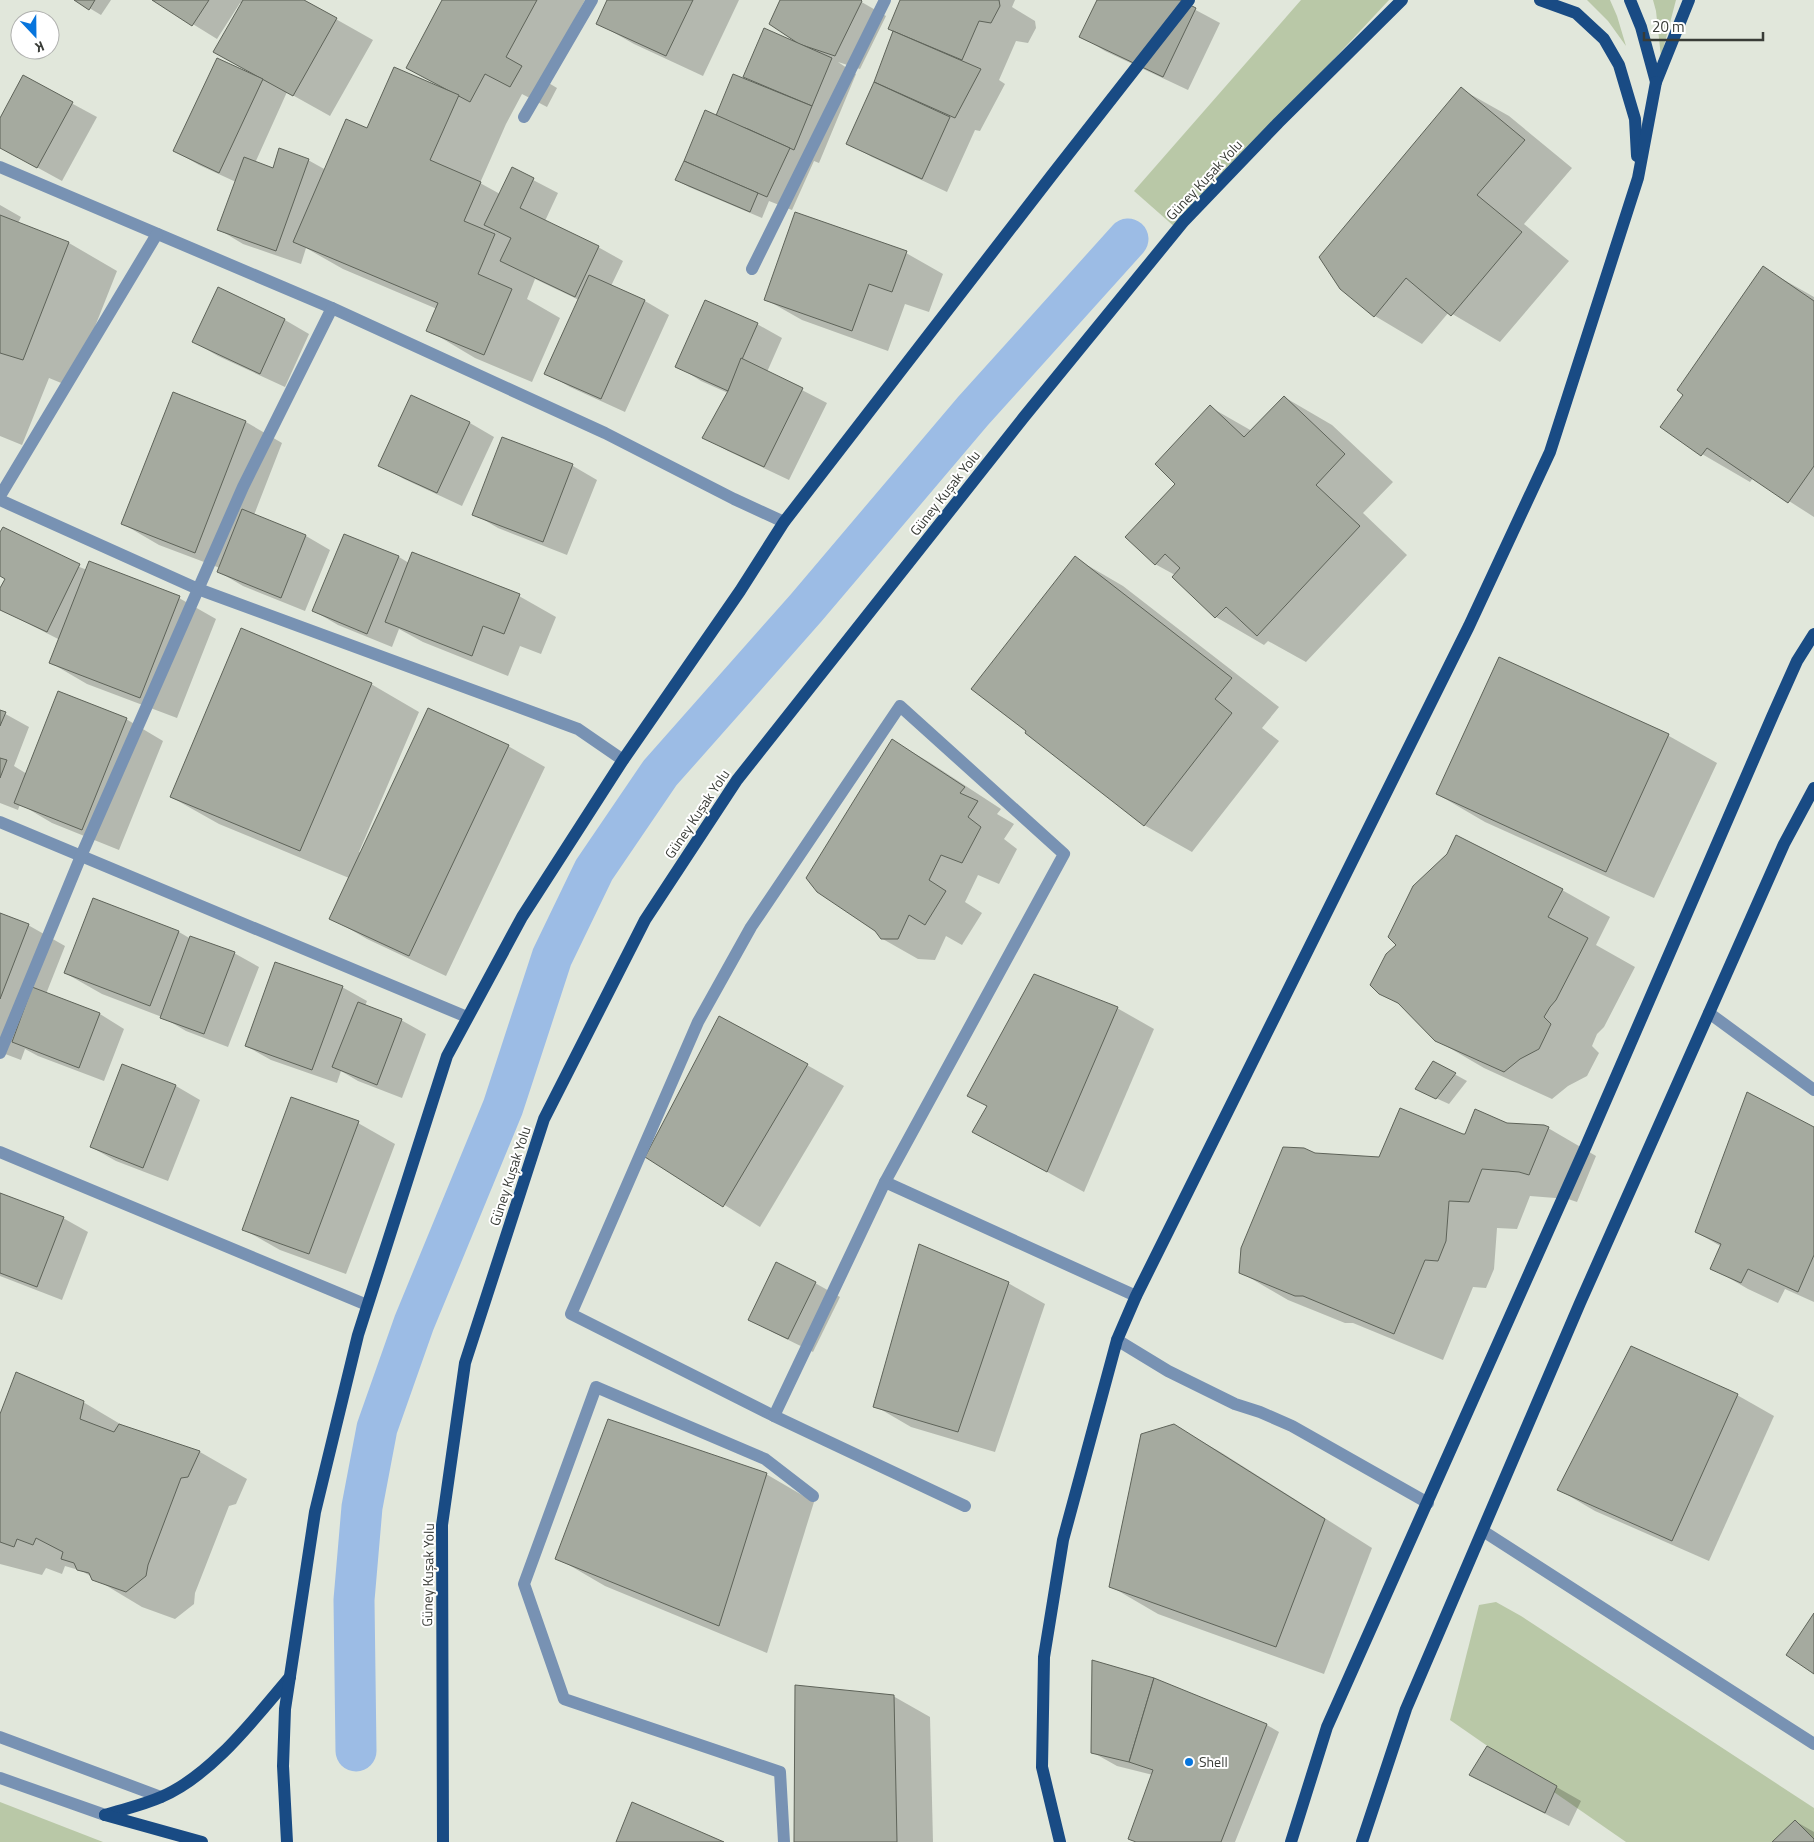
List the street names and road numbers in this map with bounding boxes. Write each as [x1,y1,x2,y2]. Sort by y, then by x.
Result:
street label: Güney Kuşak Yolu [1161,135,1247,225]
street label: Güney Kuşak Yolu [904,445,985,540]
street label: Güney Kuşak Yolu [659,765,734,863]
street label: Güney Kuşak Yolu [484,1123,536,1228]
street label: Güney Kuşak Yolu [416,1523,439,1627]

